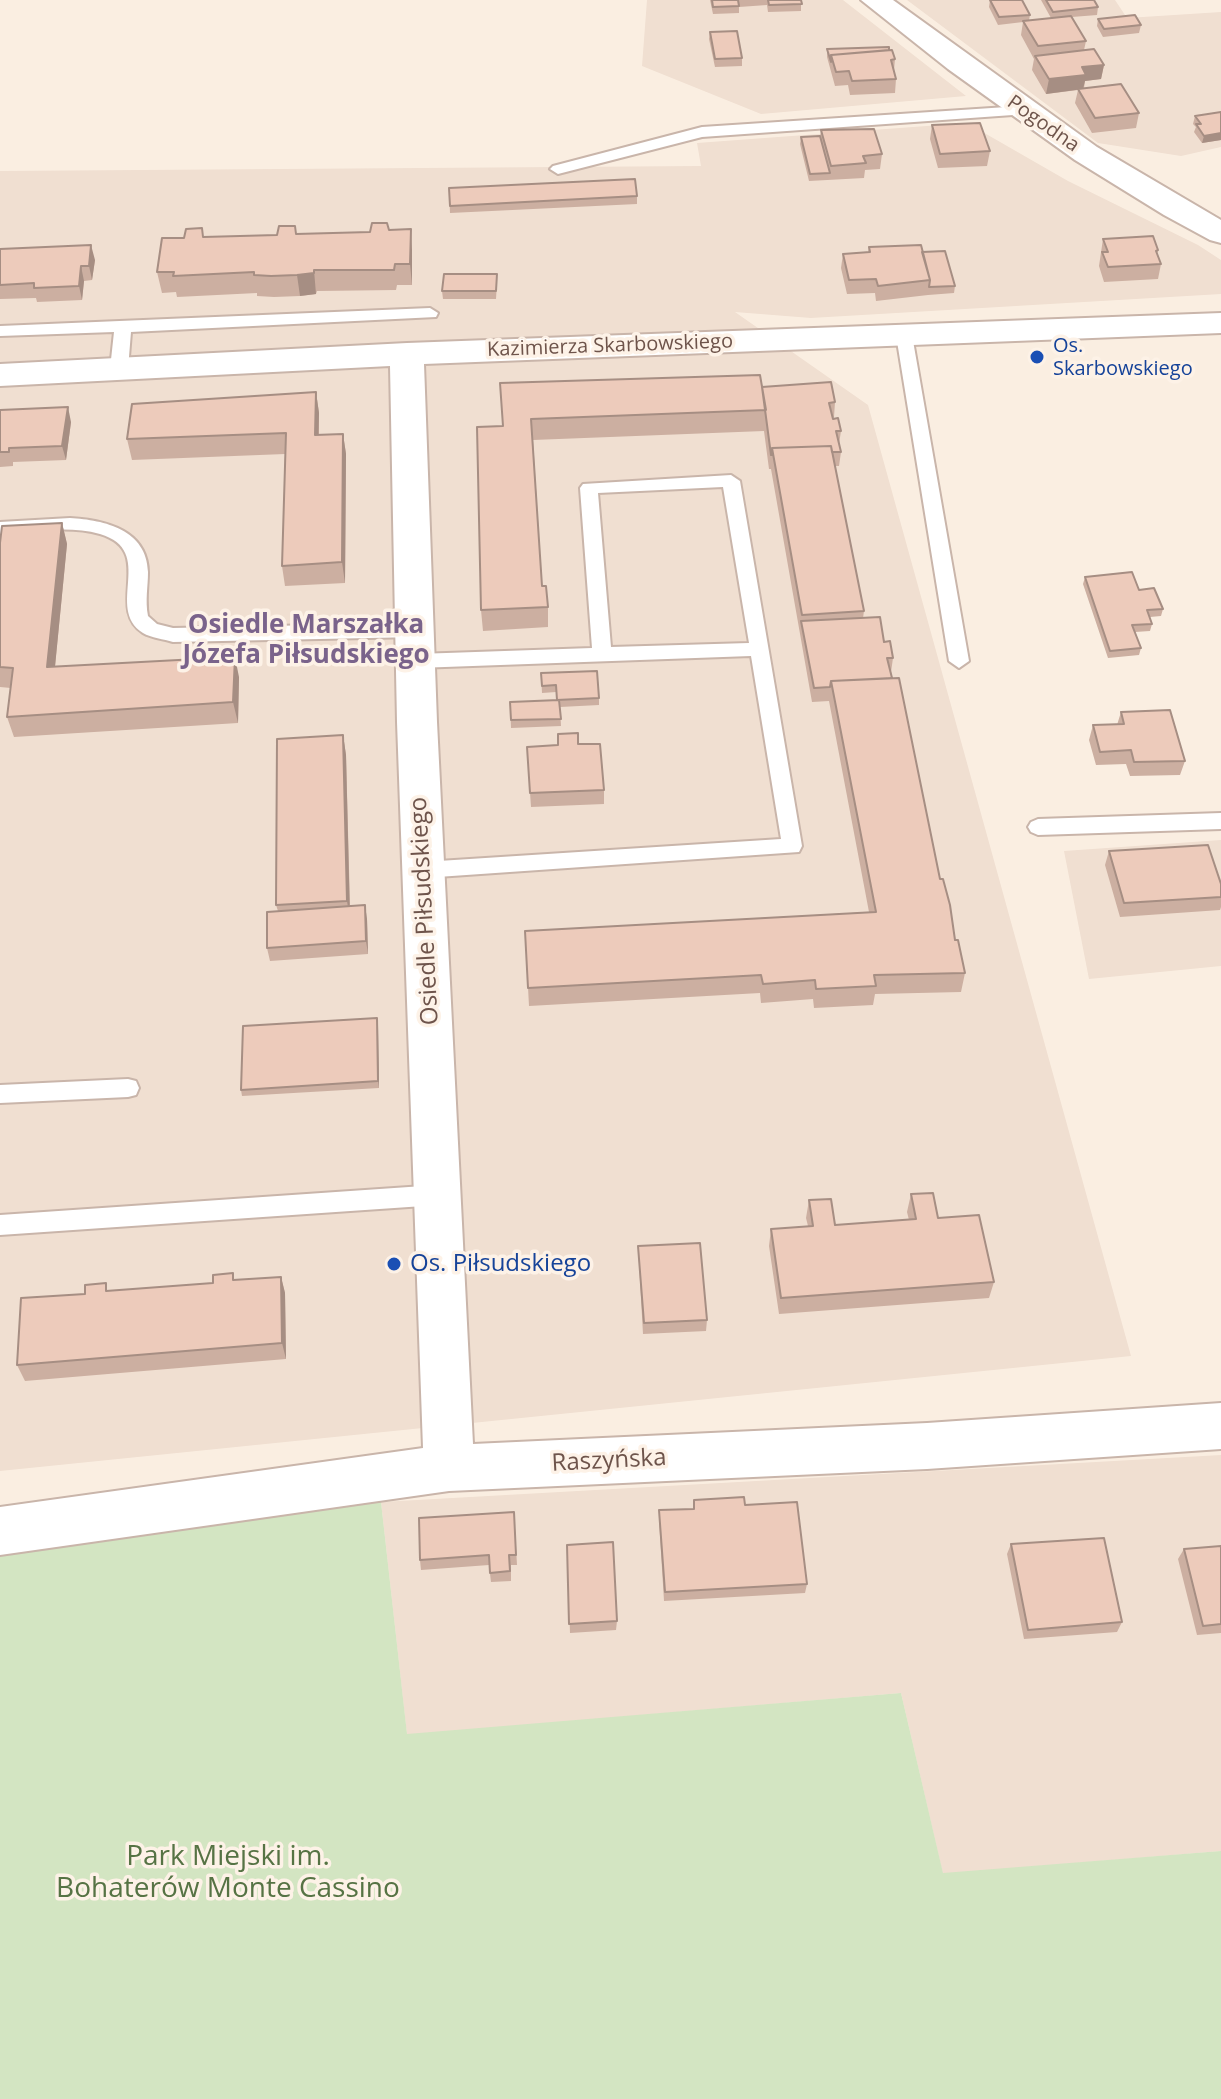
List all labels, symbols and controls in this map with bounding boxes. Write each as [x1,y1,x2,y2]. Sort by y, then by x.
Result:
street label: Pogodna [1002,90,1084,158]
street label: Kazimierza Skarbowskiego [487,330,733,362]
place label: Os. Skarbowskiego [1053,334,1193,381]
marker: Os. Skarbowskiego [1028,348,1046,366]
district label: Osiedle Marszałka Józefa Piłsudskiego [182,610,430,672]
street label: Osiedle Piłsudskiego [405,796,445,1026]
place label: Os. Piłsudskiego [410,1250,591,1278]
marker: Os. Piłsudskiego [385,1255,403,1273]
street label: Raszyńska [551,1444,667,1478]
park label: Park Miejski im. Bohaterów Monte Cassino [56,1840,400,1906]

